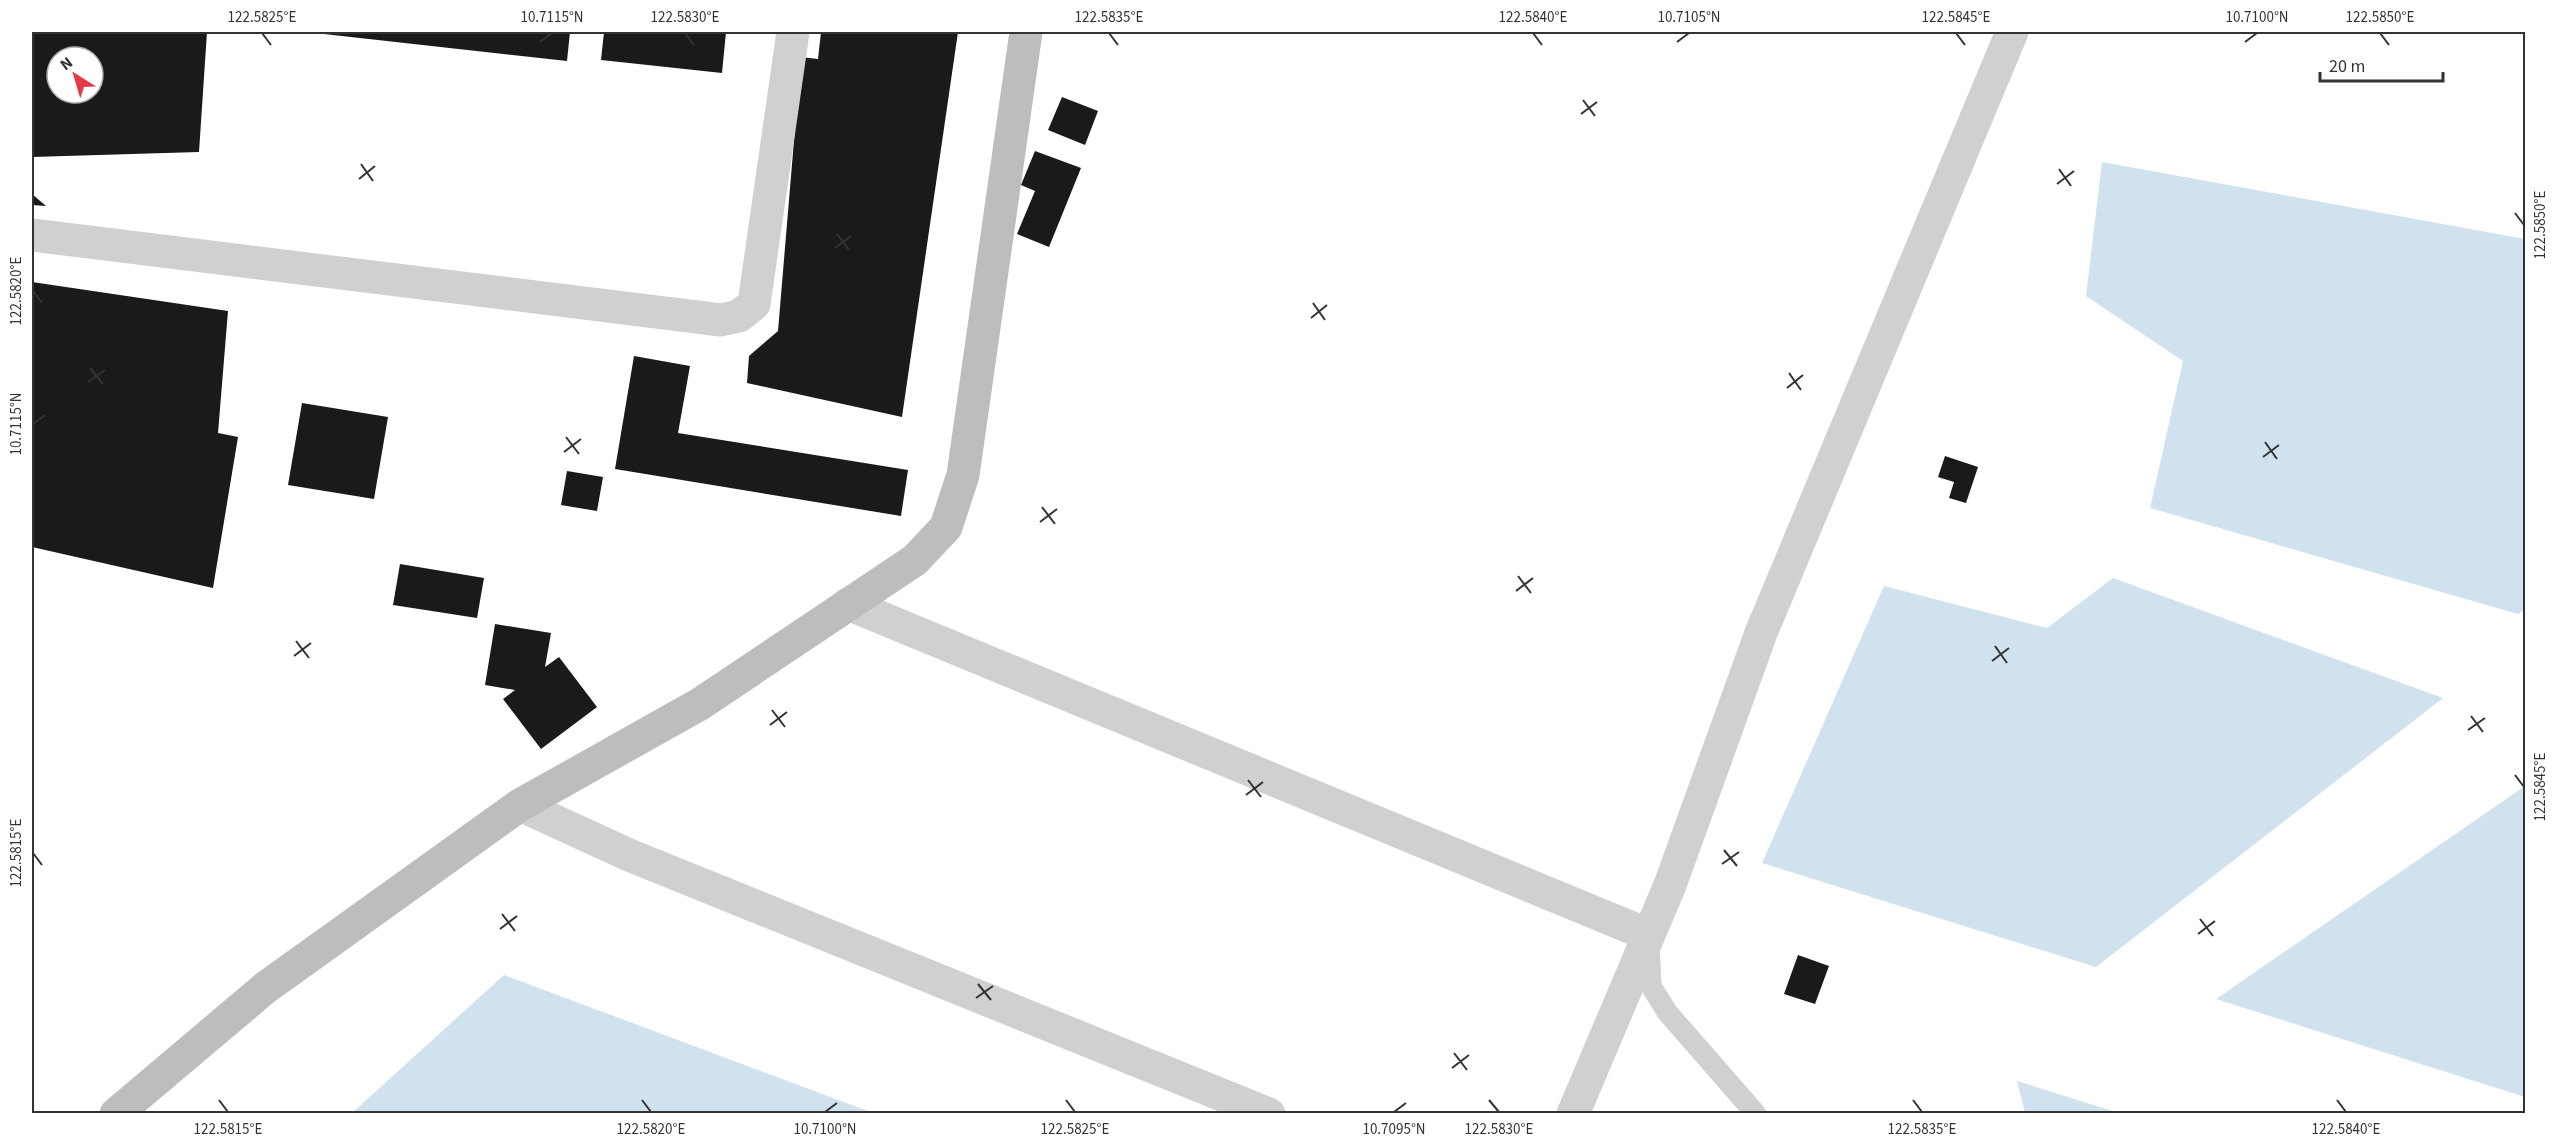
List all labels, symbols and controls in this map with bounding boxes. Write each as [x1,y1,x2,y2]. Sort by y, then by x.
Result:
text: 122.5825°E [228,7,296,28]
text: 10.7115°N [520,7,584,28]
text: 122.5830°E [651,7,719,28]
text: 122.5835°E [1075,7,1143,28]
text: 122.5840°E [1499,7,1567,28]
text: 10.7105°N [1657,7,1721,28]
text: 122.5845°E [1922,7,1990,28]
text: 10.7100°N [2225,7,2289,28]
text: 122.5850°E [2346,7,2414,28]
north arrow [45,45,105,105]
scale bar [2320,45,2443,83]
text: N [56,52,77,76]
text: 20 m [2329,54,2365,79]
text: 122.5850°E [2530,191,2551,259]
text: 122.5820°E [6,257,27,325]
text: 10.7115°N [6,392,27,456]
text: 122.5845°E [2530,753,2551,821]
text: 122.5815°E [6,819,27,887]
text: 122.5815°E [194,1119,262,1140]
text: 122.5820°E [617,1119,685,1140]
text: 10.7100°N [793,1119,857,1140]
text: 122.5825°E [1041,1119,1109,1140]
text: 10.7095°N [1362,1119,1426,1140]
text: 122.5830°E [1465,1119,1533,1140]
text: 122.5835°E [1888,1119,1956,1140]
text: 122.5840°E [2312,1119,2380,1140]

